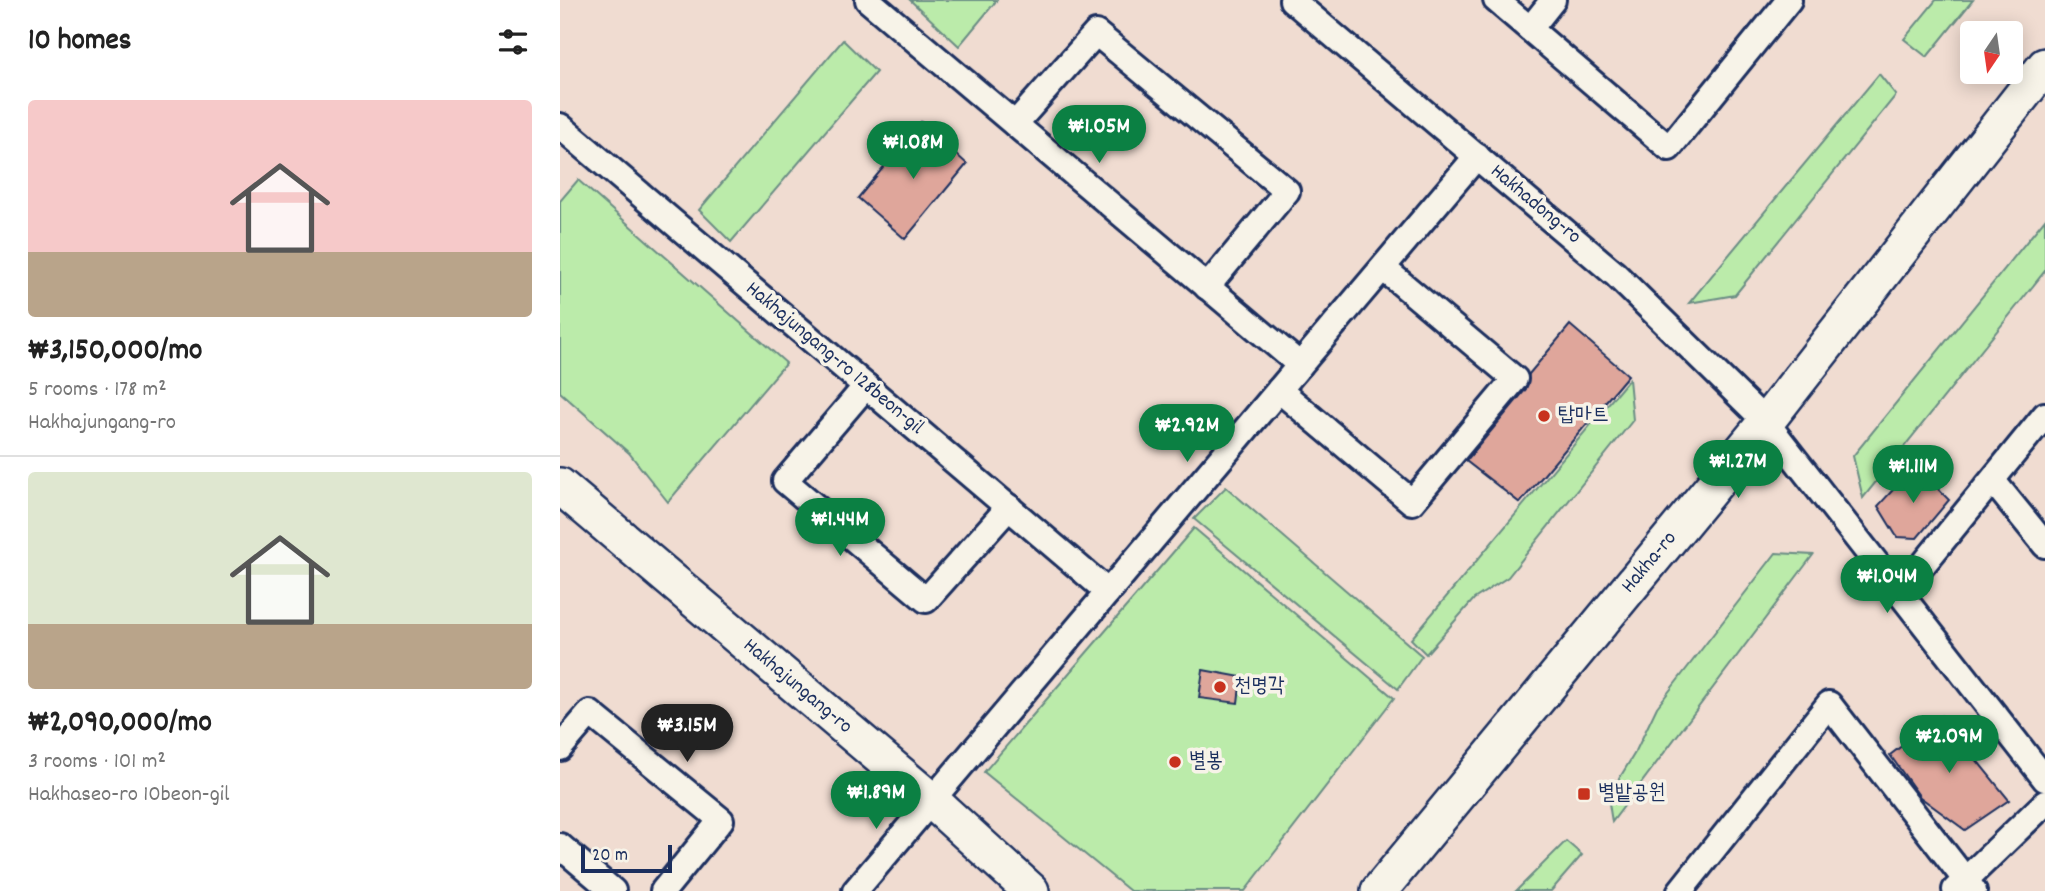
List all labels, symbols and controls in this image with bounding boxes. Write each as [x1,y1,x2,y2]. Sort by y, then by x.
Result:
text: 10 homes [28,21,131,64]
north arrow [1960,21,2023,84]
map controls [1960,21,2023,84]
icon: filters [494,23,532,61]
pin: ₩1.05M [1042,106,1156,165]
text: ₩1.05M [1068,111,1130,144]
pin: ₩1.08M [856,122,970,181]
text: ₩1.08M [883,127,943,160]
icon: home [217,145,343,271]
street label: Hakhadong-ro [1483,158,1587,252]
street label: Hakhajungang-ro 128beon-gil [738,275,930,443]
text: ₩3,150,000/mo [28,331,202,374]
text: 5 rooms · 178 m² [28,374,167,407]
place label: 탑마트 [1558,401,1609,431]
pin: ₩2.92M [1130,405,1244,464]
text: Hakhajungang-ro [28,407,176,440]
marker: 탑마트 [1536,408,1552,424]
text: ₩2.92M [1155,410,1219,443]
pin: ₩1.27M [1681,440,1795,500]
text: ₩1.27M [1709,446,1767,479]
pin: ₩1.11M [1856,446,1970,505]
text: ₩1.11M [1889,451,1937,484]
pin: ₩1.44M [783,498,897,558]
text: ₩1.44M [811,504,869,537]
icon: home [217,517,343,643]
street label: Hakha-ro [1615,525,1685,601]
pin: ₩1.04M [1830,556,1944,615]
text: ₩1.04M [1857,561,1917,594]
street label: Hakhajungang-ro [736,632,858,742]
place label: 천명각 [1234,672,1285,702]
marker: 천명각 [1212,679,1228,695]
text: ₩2,090,000/mo [28,703,212,746]
pin: ₩3.15M [630,704,744,764]
text: ₩3.15M [657,710,717,743]
pin: ₩2.09M [1892,716,2006,775]
text: ₩2.09M [1916,721,1982,754]
text: 3 rooms · 101 m² [28,746,166,779]
place label: 별봉 [1189,747,1223,777]
marker: 별봉 [1167,754,1183,770]
pin: ₩1.89M [819,772,933,831]
text: ₩1.89M [847,777,905,810]
text: Hakhaseo-ro 10beon-gil [28,779,229,812]
place label: 별밭공원 [1598,779,1666,809]
marker: 별밭공원 [1576,786,1592,802]
scale bar [581,842,672,874]
text: 20 m [592,843,628,870]

